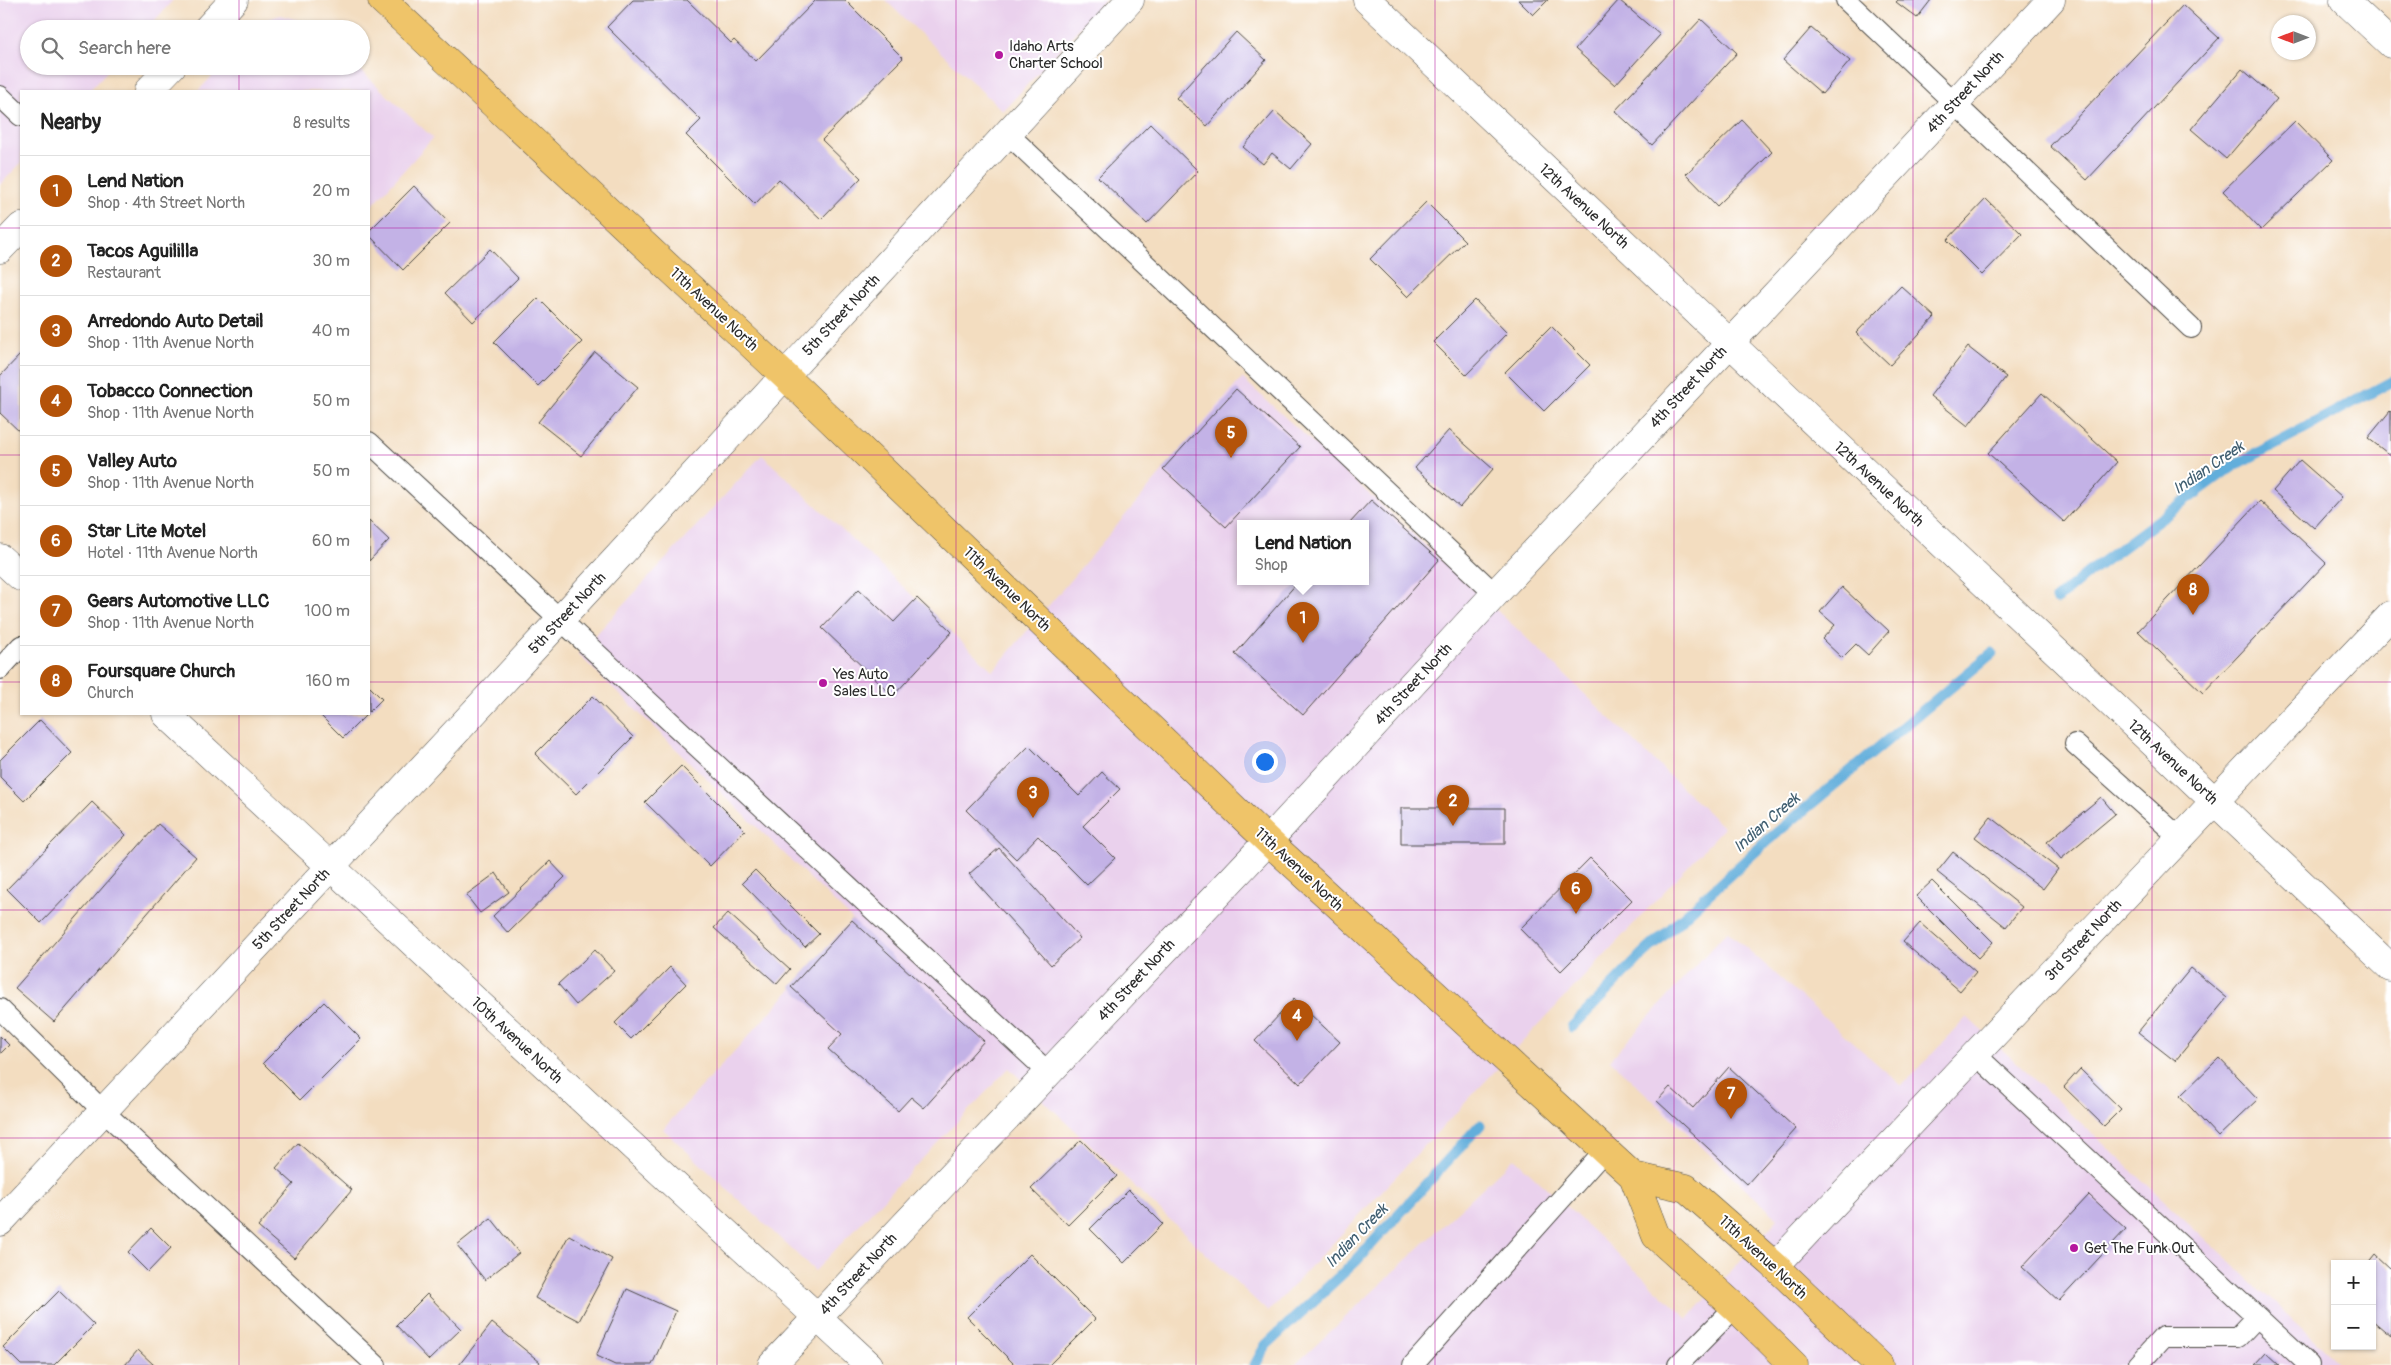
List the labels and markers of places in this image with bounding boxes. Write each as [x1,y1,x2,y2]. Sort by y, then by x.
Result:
place label: Idaho Arts Charter School [1009,37,1103,73]
marker: Idaho Arts Charter School [993,49,1005,61]
pin: 5 [1215,417,1247,458]
pin: 8 [2177,574,2209,615]
pin: 1 [1287,602,1319,643]
place label: Yes Auto Sales LLC [832,665,896,701]
marker: Yes Auto Sales LLC [817,677,829,689]
pin: 3 [1017,777,1049,818]
pin: 2 [1437,785,1469,826]
pin: 6 [1560,873,1592,914]
pin: 4 [1281,1000,1313,1041]
pin: 7 [1715,1078,1747,1119]
place label: Get The Funk Out [2084,1239,2195,1258]
marker: Get The Funk Out [2068,1242,2080,1254]

